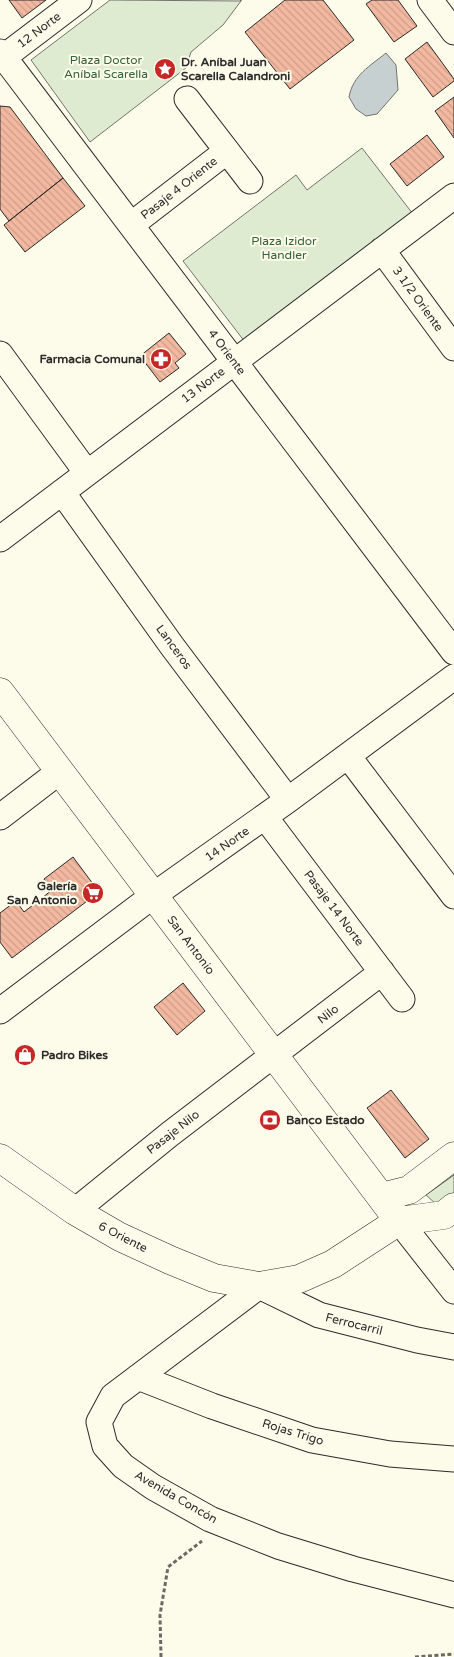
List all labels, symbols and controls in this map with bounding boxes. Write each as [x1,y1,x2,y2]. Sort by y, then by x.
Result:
street label: 12 Norte [14,9,64,51]
park label: Plaza Doctor Aníbal Scarella [64,53,148,81]
place label: Dr. Aníbal Juan Scarella Calandroni [181,55,290,83]
place icon: Dr. Aníbal Juan Scarella Calandroni [153,57,177,81]
street label: Pasaje 4 Oriente [138,154,220,222]
park label: Plaza Izidor Handler [251,234,317,262]
street label: 3 1/2 Oriente [390,264,446,334]
street label: 4 Oriente [205,327,249,378]
pharmacy icon: Farmacia Comunal [149,347,173,371]
place label: Farmacia Comunal [40,352,145,366]
street label: 13 Norte [178,364,228,406]
street label: Lanceros [153,622,195,672]
street label: 14 Norte [202,824,252,864]
street label: Pasaje 14 Norte [301,868,367,949]
place label: Galería San Antonio [7,879,77,907]
supermarket icon: Galería San Antonio [81,881,105,905]
street label: San Antonio [164,913,218,977]
street label: Nilo [315,1001,341,1027]
shop icon: Padro Bikes [13,1043,37,1067]
place label: Padro Bikes [41,1048,108,1062]
street label: Pasaje Nilo [144,1107,202,1157]
bank icon: Banco Estado [258,1108,282,1132]
place label: Banco Estado [286,1113,365,1127]
street label: 6 Oriente [96,1219,150,1255]
street label: Ferrocarril [324,1310,384,1338]
street label: Rojas Trigo [261,1416,325,1448]
street label: Avenida Concón [132,1468,220,1526]

